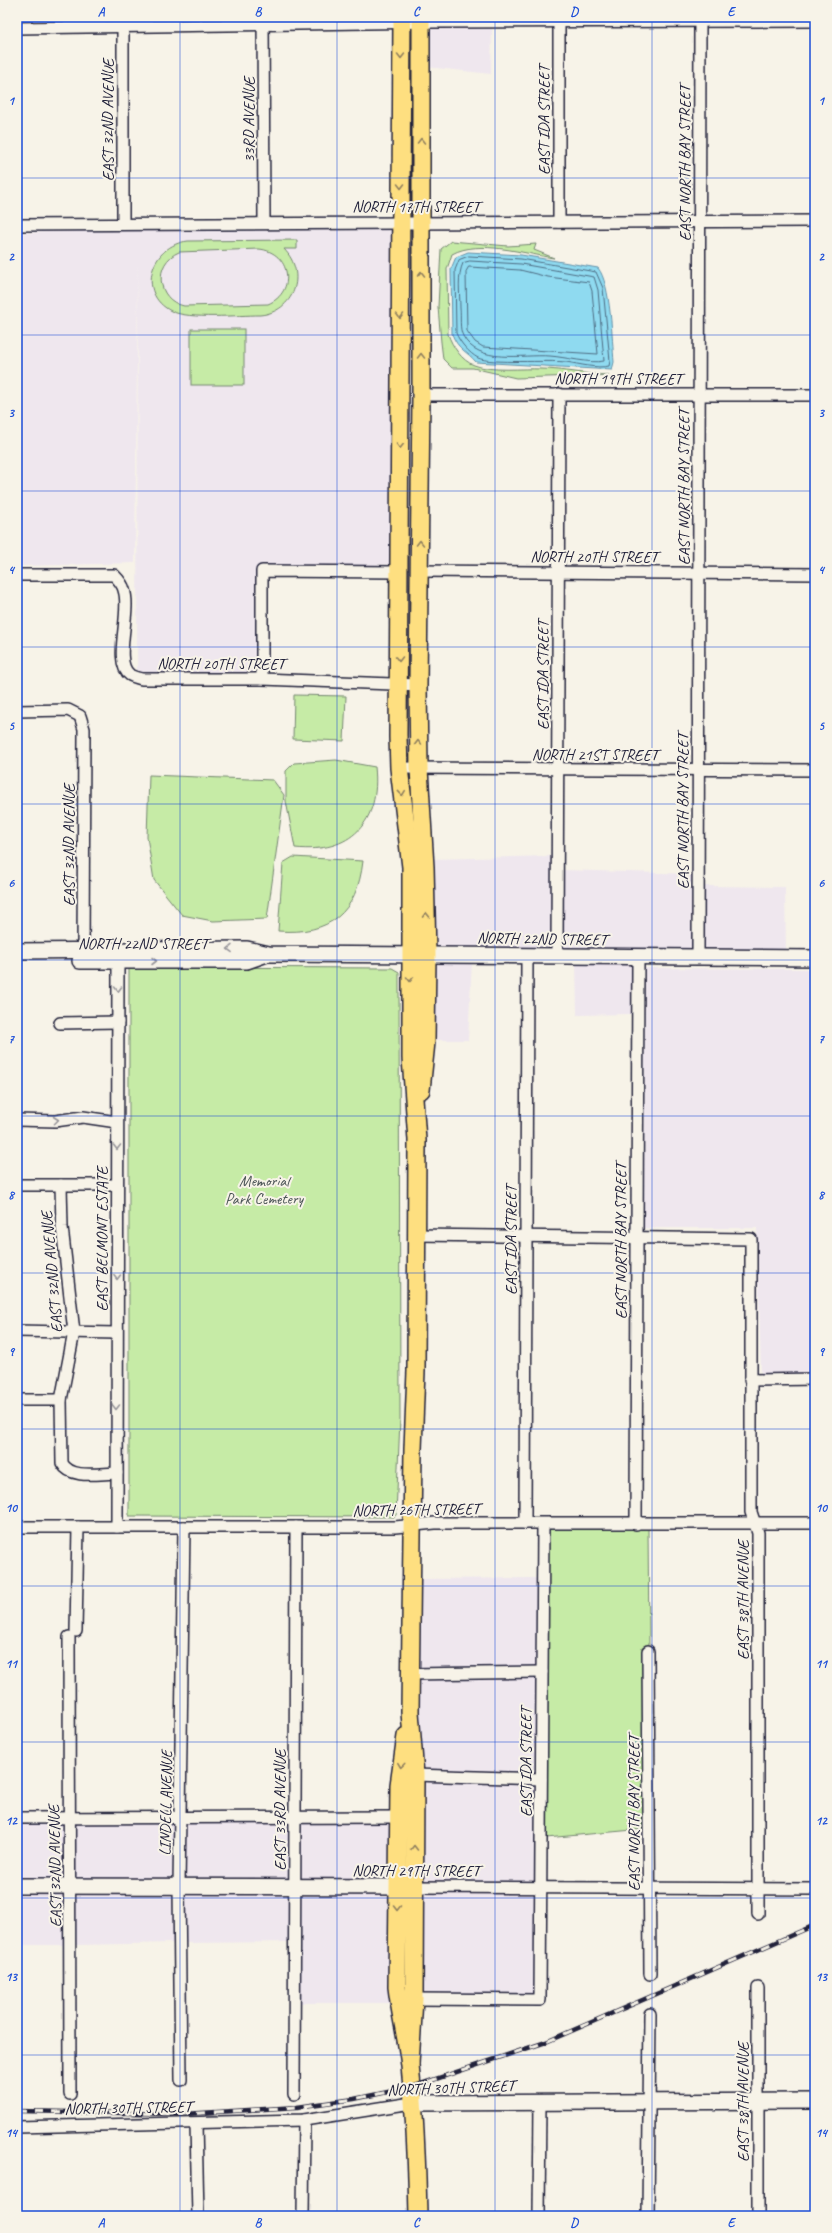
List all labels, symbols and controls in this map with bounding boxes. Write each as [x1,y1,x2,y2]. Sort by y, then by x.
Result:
text: A [98,4,106,20]
text: B [255,4,263,20]
text: C [413,4,421,20]
text: D [570,4,579,20]
text: E [728,4,737,20]
one-way arrow [397,53,406,59]
street label: EAST 32ND AVENUE [98,56,118,181]
street label: EAST IDA STREET [534,62,554,175]
street label: 33RD AVENUE [239,75,259,163]
street label: EAST NORTH BAY STREET [675,80,695,241]
text: 1 [8,93,16,109]
text: 1 [818,93,826,109]
one-way arrow [417,138,425,144]
one-way arrow [397,183,405,189]
street label: NORTH 17TH STREET [352,197,484,217]
text: 2 [8,249,15,265]
text: 2 [818,249,825,265]
one-way arrow [417,271,425,277]
one-way arrow [396,313,405,319]
one-way arrow [417,353,425,359]
street label: NORTH 19TH STREET [554,369,686,389]
street label: EAST NORTH BAY STREET [674,404,694,565]
text: 3 [8,405,15,421]
text: 3 [818,405,825,421]
one-way arrow [396,443,404,449]
one-way arrow [416,540,424,546]
street label: NORTH 20TH STREET [530,547,662,567]
text: 4 [8,562,16,578]
text: 4 [818,562,826,578]
street label: EAST IDA STREET [533,617,553,730]
street label: NORTH 20TH STREET [157,654,289,674]
one-way arrow [395,656,403,662]
text: 5 [8,718,15,734]
text: 5 [818,718,825,734]
street label: EAST NORTH BAY STREET [673,728,693,889]
one-way arrow [414,740,422,746]
street label: NORTH 21ST STREET [532,745,663,765]
street label: EAST 32ND AVENUE [59,781,79,906]
one-way arrow [397,790,406,796]
text: 6 [8,875,15,891]
text: 6 [818,875,825,891]
one-way arrow [422,912,430,918]
street label: NORTH 22ND STREET [477,928,612,950]
street label: NORTH 22ND STREET [78,934,213,954]
one-way arrow [227,945,233,953]
one-way arrow [151,957,157,965]
one-way arrow [406,976,414,982]
one-way arrow [114,986,122,992]
text: 7 [8,1031,15,1047]
text: 7 [818,1031,825,1047]
one-way arrow [53,1115,59,1124]
one-way arrow [113,1144,121,1150]
street label: EAST NORTH BAY STREET [611,1158,631,1319]
street label: EAST BELMONT ESTATE [92,1164,112,1311]
park label: Memorial Park Cemetery [225,1171,305,1209]
street label: EAST IDA STREET [501,1182,521,1295]
text: 8 [8,1187,16,1203]
text: 8 [818,1187,826,1203]
street label: EAST 32ND AVENUE [36,1208,67,1334]
one-way arrow [113,1274,121,1280]
text: 9 [8,1344,15,1360]
text: 9 [818,1344,825,1360]
one-way arrow [112,1404,120,1410]
street label: NORTH 26TH STREET [352,1499,485,1521]
text: 10 [5,1500,18,1516]
text: 10 [815,1500,828,1516]
street label: EAST 38TH AVENUE [733,1538,753,1660]
text: 11 [5,1656,19,1672]
text: 11 [815,1656,829,1672]
street label: EAST IDA STREET [516,1704,536,1817]
street label: EAST NORTH BAY STREET [624,1730,644,1891]
street label: EAST 33RD AVENUE [270,1747,290,1871]
street label: LINDELL AVENUE [155,1748,177,1856]
one-way arrow [397,1761,406,1768]
street label: EAST 32ND AVENUE [44,1802,66,1927]
text: 12 [5,1813,18,1829]
text: 12 [815,1813,828,1829]
one-way arrow [410,1845,418,1851]
street label: NORTH 29TH STREET [352,1861,484,1881]
one-way arrow [393,1905,401,1911]
text: 13 [5,1969,18,1985]
text: 13 [815,1969,828,1985]
street label: EAST 38TH AVENUE [733,2040,753,2162]
street label: NORTH 30TH STREET [387,2076,520,2100]
street label: NORTH 30TH STREET [64,2097,197,2119]
text: 14 [5,2125,19,2141]
text: 14 [815,2125,829,2141]
text: A [98,2215,106,2231]
text: B [255,2215,263,2231]
text: C [413,2215,421,2231]
text: D [570,2215,579,2231]
text: E [728,2215,737,2231]

